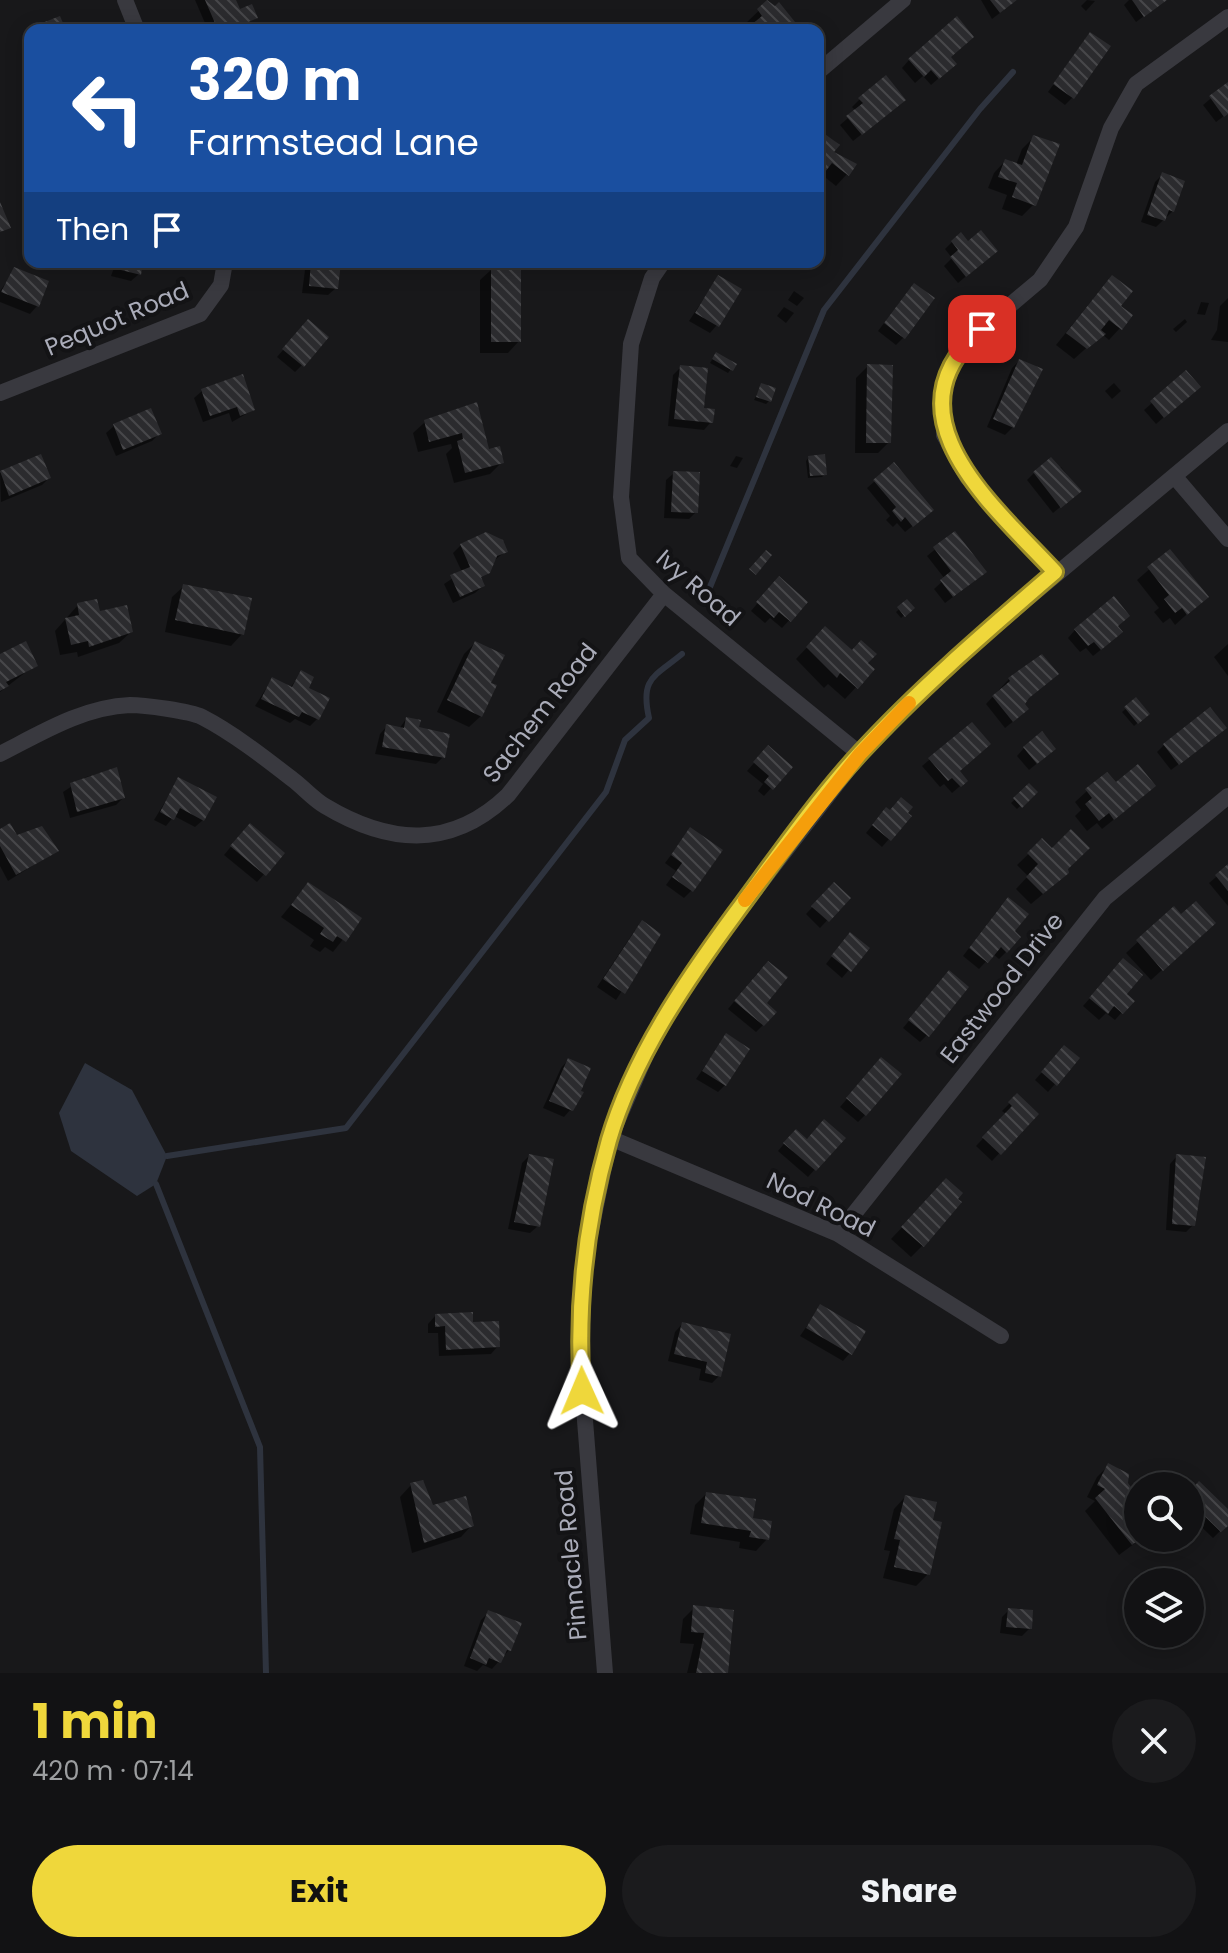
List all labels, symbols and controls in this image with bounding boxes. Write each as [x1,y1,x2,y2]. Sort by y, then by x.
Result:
text: 320 m [188,41,362,120]
icon: left [56,56,160,160]
text: Farmstead Lane [188,117,479,168]
text: Then [56,208,129,251]
icon: arrive [145,208,189,252]
street label: Pequot Road [40,273,194,364]
pin [948,295,1016,363]
icon: arrive [960,307,1004,351]
street label: Ivy Road [649,542,748,633]
street label: Sachem Road [475,636,605,789]
street label: Eastwood Drive [932,905,1071,1070]
street label: Nod Road [761,1164,881,1245]
position arrow [540,1349,624,1433]
street label: Pinnacle Road [547,1468,594,1642]
map controls [1124,1472,1204,1648]
button: search [1124,1472,1204,1552]
button: layers [1124,1568,1204,1648]
text: 1 min [32,1688,158,1755]
button: close [1112,1699,1196,1783]
text: 420 m · 07:14 [32,1753,194,1789]
button: Exit [32,1845,606,1937]
button: Share [622,1845,1196,1937]

